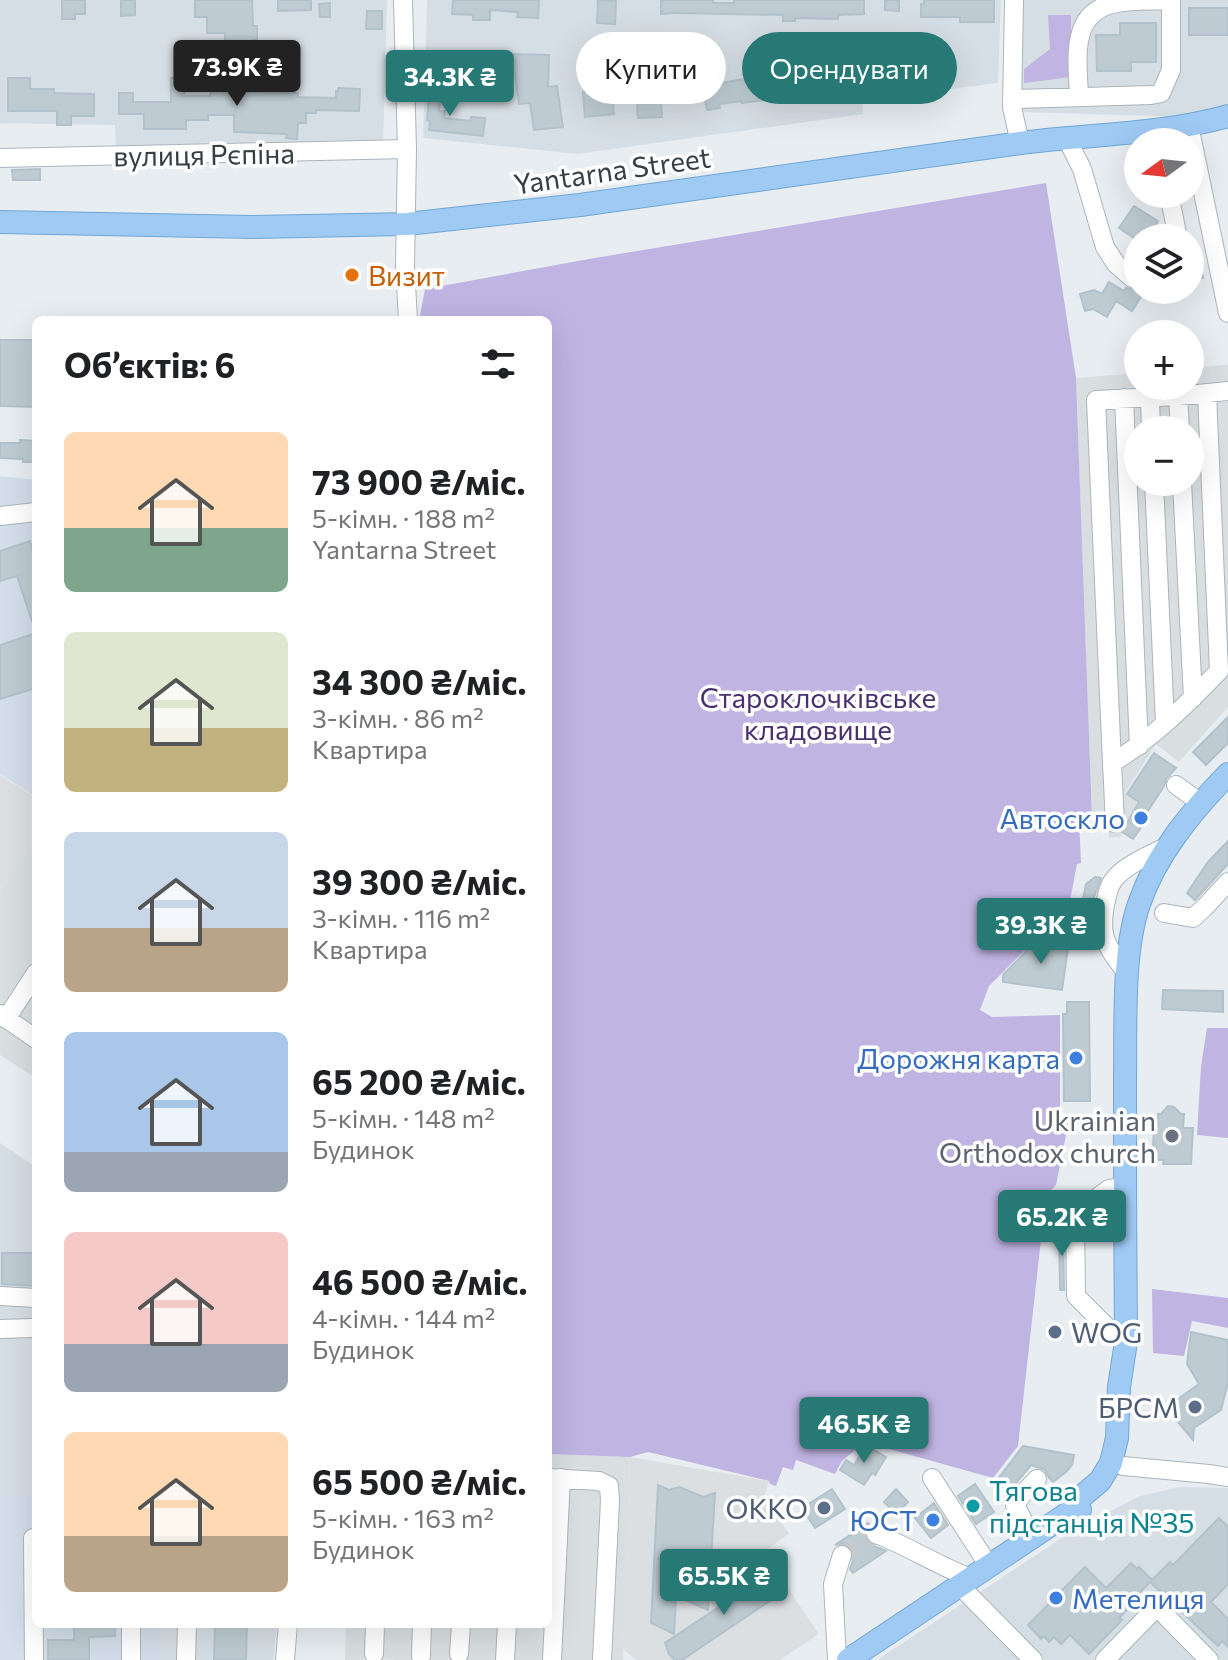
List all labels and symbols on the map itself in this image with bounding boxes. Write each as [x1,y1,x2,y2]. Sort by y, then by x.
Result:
pin: 73.9K ₴ [163,40,311,108]
pin: 34.3K ₴ [376,50,524,118]
north arrow [1124,128,1204,208]
street label: вулиця Рєпіна [113,135,295,173]
street label: Yantarna Street [511,139,713,201]
place label: Визит [368,258,445,292]
marker: Визит [343,266,361,284]
park label: Староклочківське кладовище [700,680,936,746]
place label: Автоскло [999,801,1125,835]
marker: Автоскло [1132,809,1150,827]
pin: 39.3K ₴ [967,898,1115,966]
place label: Дорожня карта [857,1041,1060,1075]
marker: Дорожня карта [1067,1049,1085,1067]
place label: Ukrainian Orthodox church [939,1103,1156,1169]
marker: Ukrainian Orthodox church [1163,1127,1181,1145]
pin: 65.2K ₴ [988,1190,1136,1258]
place label: WOG [1071,1315,1142,1349]
marker: WOG [1046,1323,1064,1341]
place label: БРСМ [1098,1390,1179,1424]
pin: 46.5K ₴ [790,1397,938,1465]
marker: БРСМ [1186,1398,1204,1416]
place label: Тягова пiдстанцiя №35 [989,1473,1194,1539]
place label: OKKO [726,1491,808,1525]
marker: Тягова пiдстанцiя №35 [964,1497,982,1515]
marker: OKKO [815,1499,833,1517]
place label: ЮСТ [850,1503,917,1537]
marker: ЮСТ [924,1511,942,1529]
pin: 65.5K ₴ [650,1549,798,1617]
place label: Метелиця [1072,1581,1204,1615]
marker: Метелиця [1047,1589,1065,1607]

